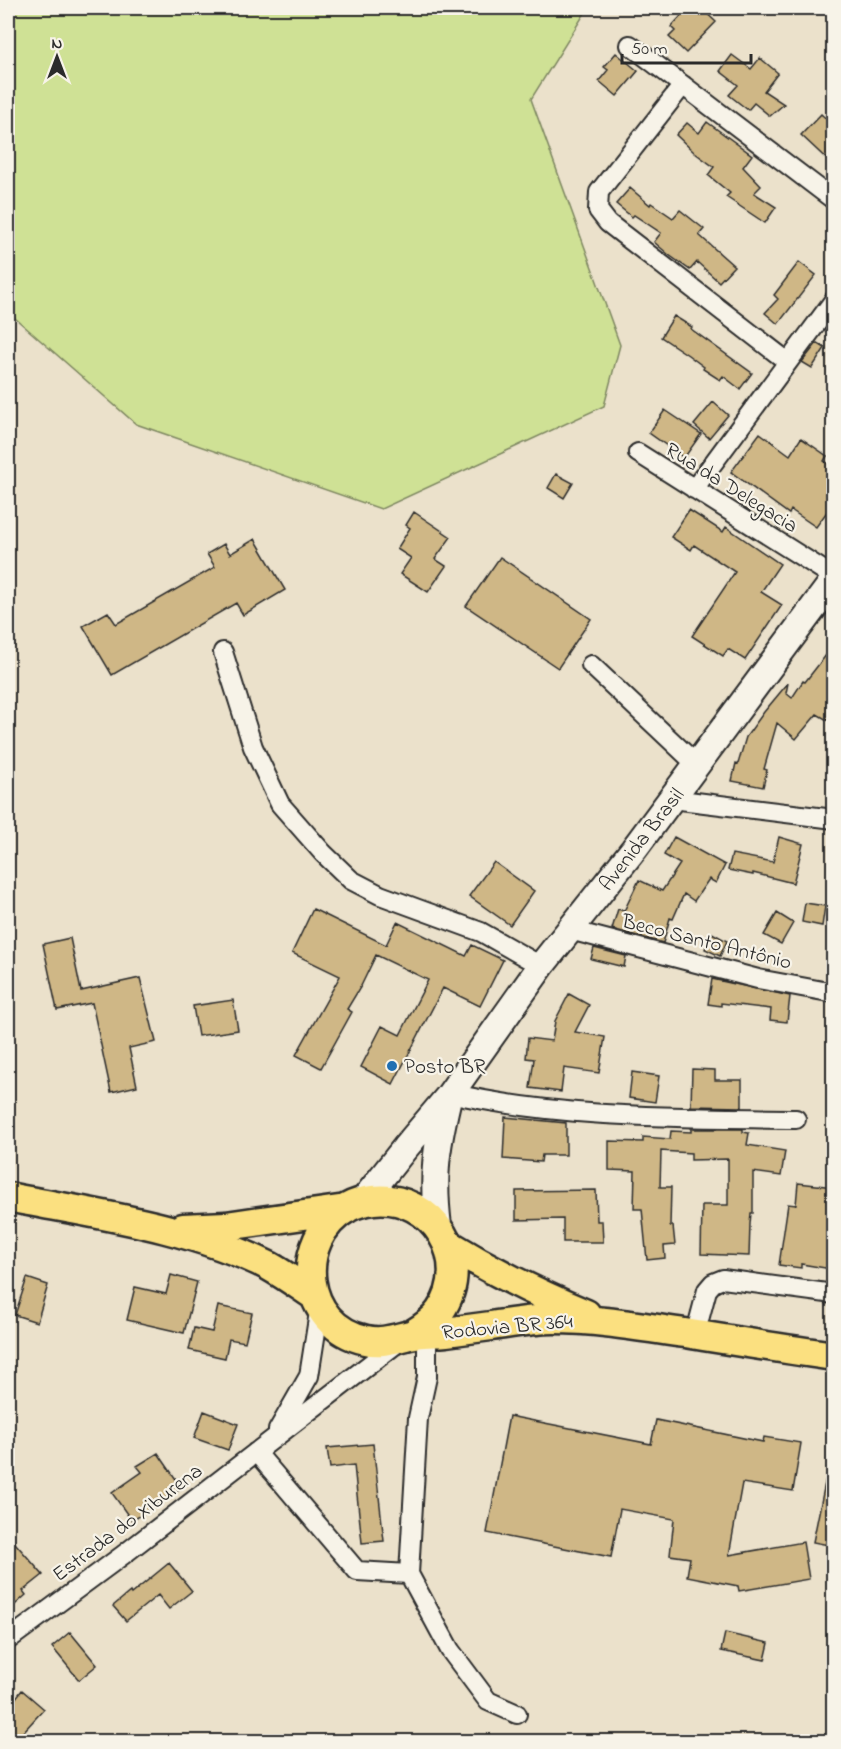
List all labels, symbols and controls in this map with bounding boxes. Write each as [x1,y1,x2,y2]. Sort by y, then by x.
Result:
north arrow [27,27,87,87]
scale bar [622,27,751,65]
text: N [52,32,63,56]
text: 50 m [631,37,668,63]
street label: Rua da Delegacia [658,436,803,543]
street label: Avenida Brasil [593,782,692,898]
street label: Beco Santo Antônio [618,907,795,979]
place label: Posto BR [404,1053,486,1083]
marker: Posto BR [385,1059,399,1073]
street label: Rodovia BR 364 [440,1307,574,1349]
street label: Estrada do Xiburena [47,1457,210,1590]

